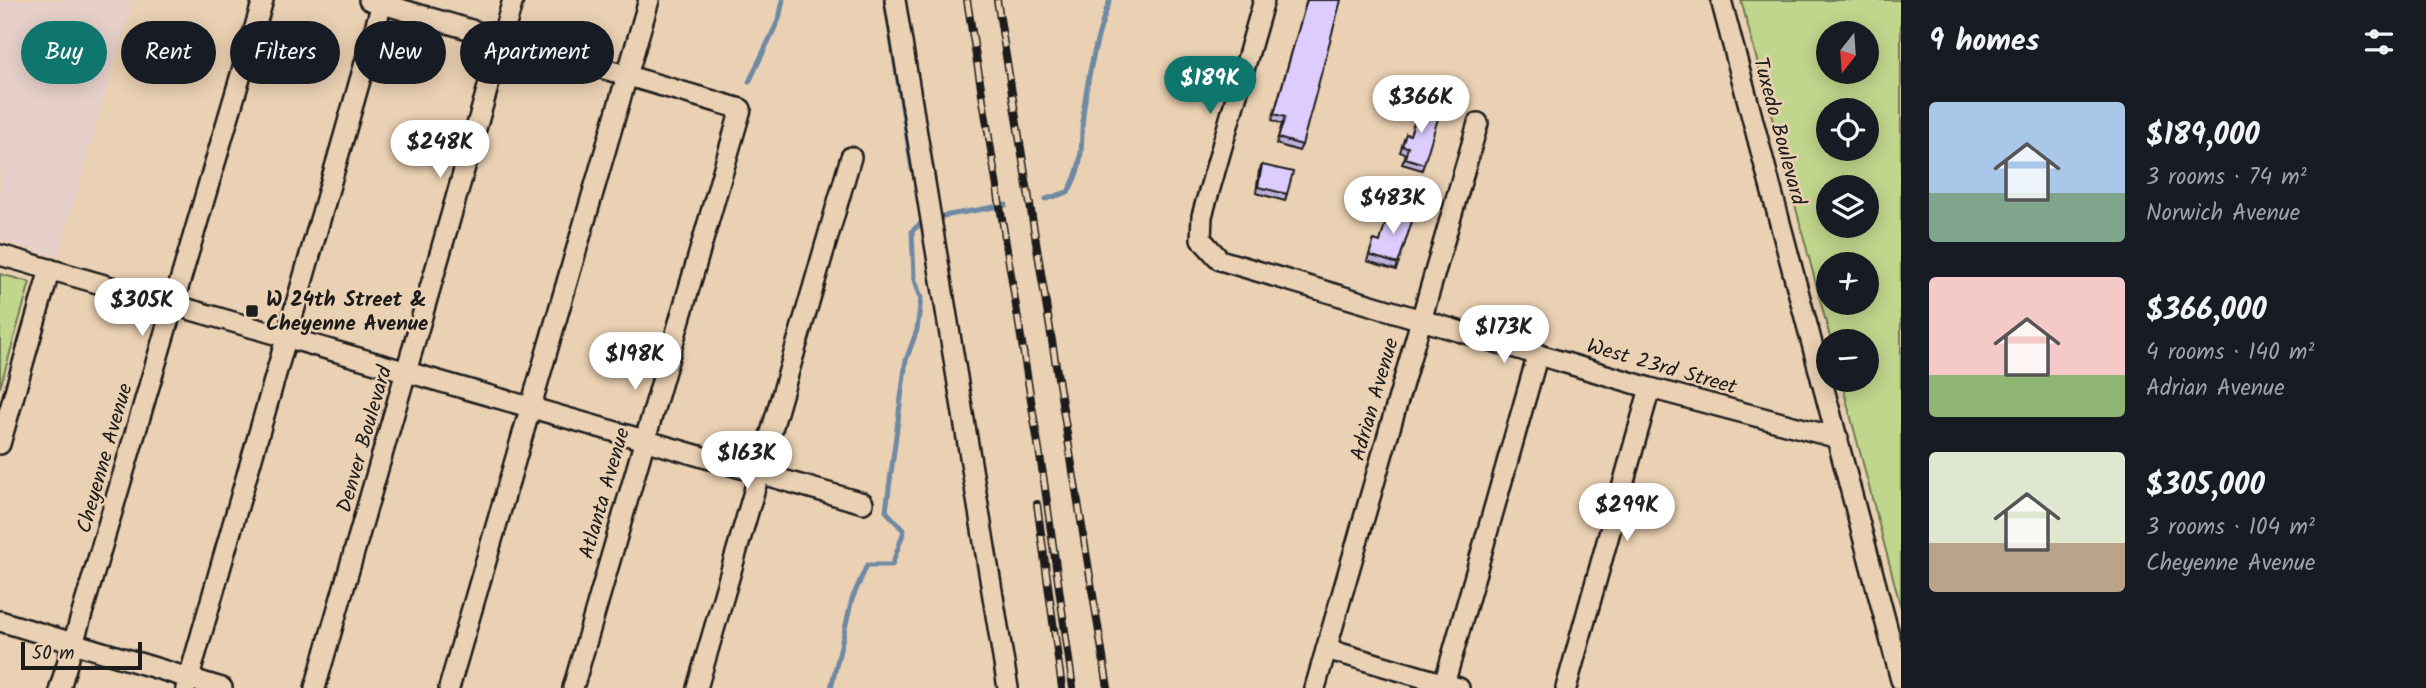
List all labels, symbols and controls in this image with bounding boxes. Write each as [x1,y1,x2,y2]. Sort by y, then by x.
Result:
text: 9 homes [1929,18,2040,66]
chip: Buy [21,21,107,84]
chip: Rent [121,21,216,84]
chip: Filters [230,21,340,84]
chip: New [354,21,446,84]
chip: Apartment [460,21,614,84]
north arrow [1816,21,1880,84]
map controls [1816,21,1879,392]
icon: filters [2360,23,2398,61]
street label: Tuxedo Boulevard [1743,54,1814,210]
pin: $189K [1161,57,1259,116]
text: $189K [1180,61,1240,97]
pin: $366K [1372,76,1470,135]
text: $366K [1389,80,1453,116]
button: locate [1816,98,1879,161]
text: $189,000 [2146,112,2260,160]
pin: $248K [391,120,489,180]
text: $248K [407,125,473,161]
icon: home [1985,130,2069,214]
text: 3 rooms · 74 m² [2146,160,2307,196]
button: layers [1816,175,1879,238]
pin: $483K [1344,176,1442,236]
text: $483K [1360,181,1426,217]
text: Norwich Avenue [2146,196,2300,232]
button: + [1816,252,1879,315]
pin: $305K [93,278,191,338]
text: $305K [110,283,174,319]
place label: W 24th Street & Cheyenne Avenue [266,284,428,341]
text: $366,000 [2146,287,2267,335]
marker: W 24th Street & Cheyenne Avenue [244,303,260,319]
icon: home [1985,305,2069,389]
pin: $173K [1455,306,1553,365]
text: $173K [1475,310,1533,346]
button: − [1816,329,1879,392]
street label: West 23rd Street [1583,330,1741,405]
pin: $198K [586,332,684,392]
street label: Adrian Avenue [1342,334,1409,465]
text: 4 rooms · 140 m² [2146,335,2314,371]
text: $198K [605,337,665,373]
street label: Denver Boulevard [329,362,402,517]
text: Adrian Avenue [2146,371,2285,407]
street label: Cheyenne Avenue [68,379,143,537]
street label: Atlanta Avenue [571,423,640,563]
pin: $163K [698,432,796,491]
text: $163K [717,436,777,472]
text: $305,000 [2146,462,2265,510]
icon: home [1985,480,2069,564]
pin: $299K [1578,484,1676,543]
text: $299K [1595,488,1659,524]
text: 3 rooms · 104 m² [2146,510,2315,546]
text: Cheyenne Avenue [2146,546,2315,582]
scale bar [21,639,142,671]
text: 50 m [32,639,74,669]

